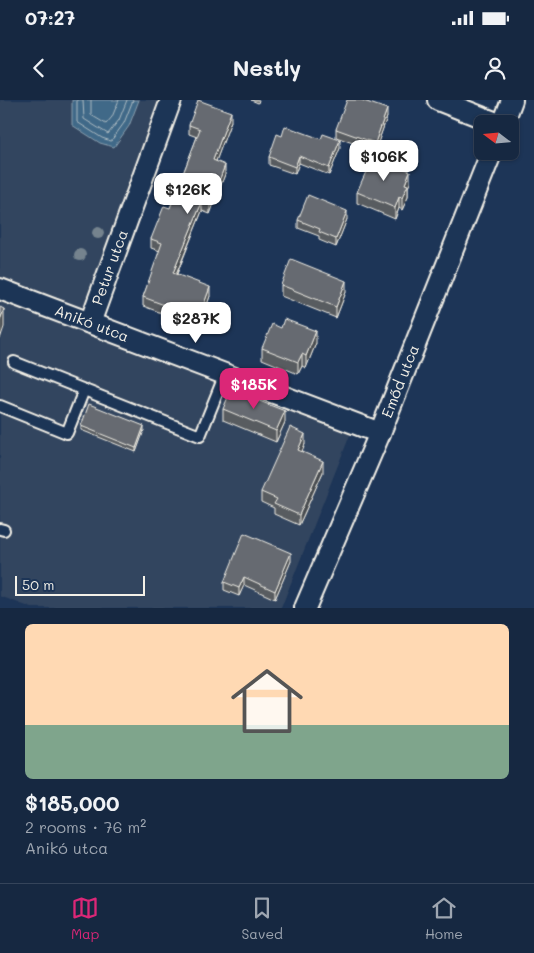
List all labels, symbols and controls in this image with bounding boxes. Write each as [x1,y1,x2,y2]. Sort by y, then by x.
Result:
text: 07:27 [25,5,75,30]
text: Nestly [233,53,301,82]
icon: back [25,54,53,82]
icon: person [481,54,509,82]
north arrow [474,115,519,160]
map controls [474,115,519,160]
pin: $106K [349,139,419,182]
text: $106K [360,145,408,166]
pin: $126K [153,172,223,215]
text: $126K [165,178,211,199]
street label: Petur utca [86,227,132,308]
street label: Anikó utca [52,300,132,346]
pin: $287K [161,302,231,344]
text: $287K [172,307,220,328]
street label: Emőd utca [376,342,423,420]
pin: $185K [219,368,289,410]
text: $185K [231,373,277,394]
scale bar [15,573,145,596]
text: 50 m [22,575,54,594]
icon: home [222,656,312,746]
text: $185,000 [25,789,120,816]
text: 2 rooms · 76 m² [25,816,146,837]
text: Anikó utca [25,837,108,858]
tab: Map [71,894,99,943]
tab: Saved [241,894,283,943]
tab: Home [425,894,463,943]

